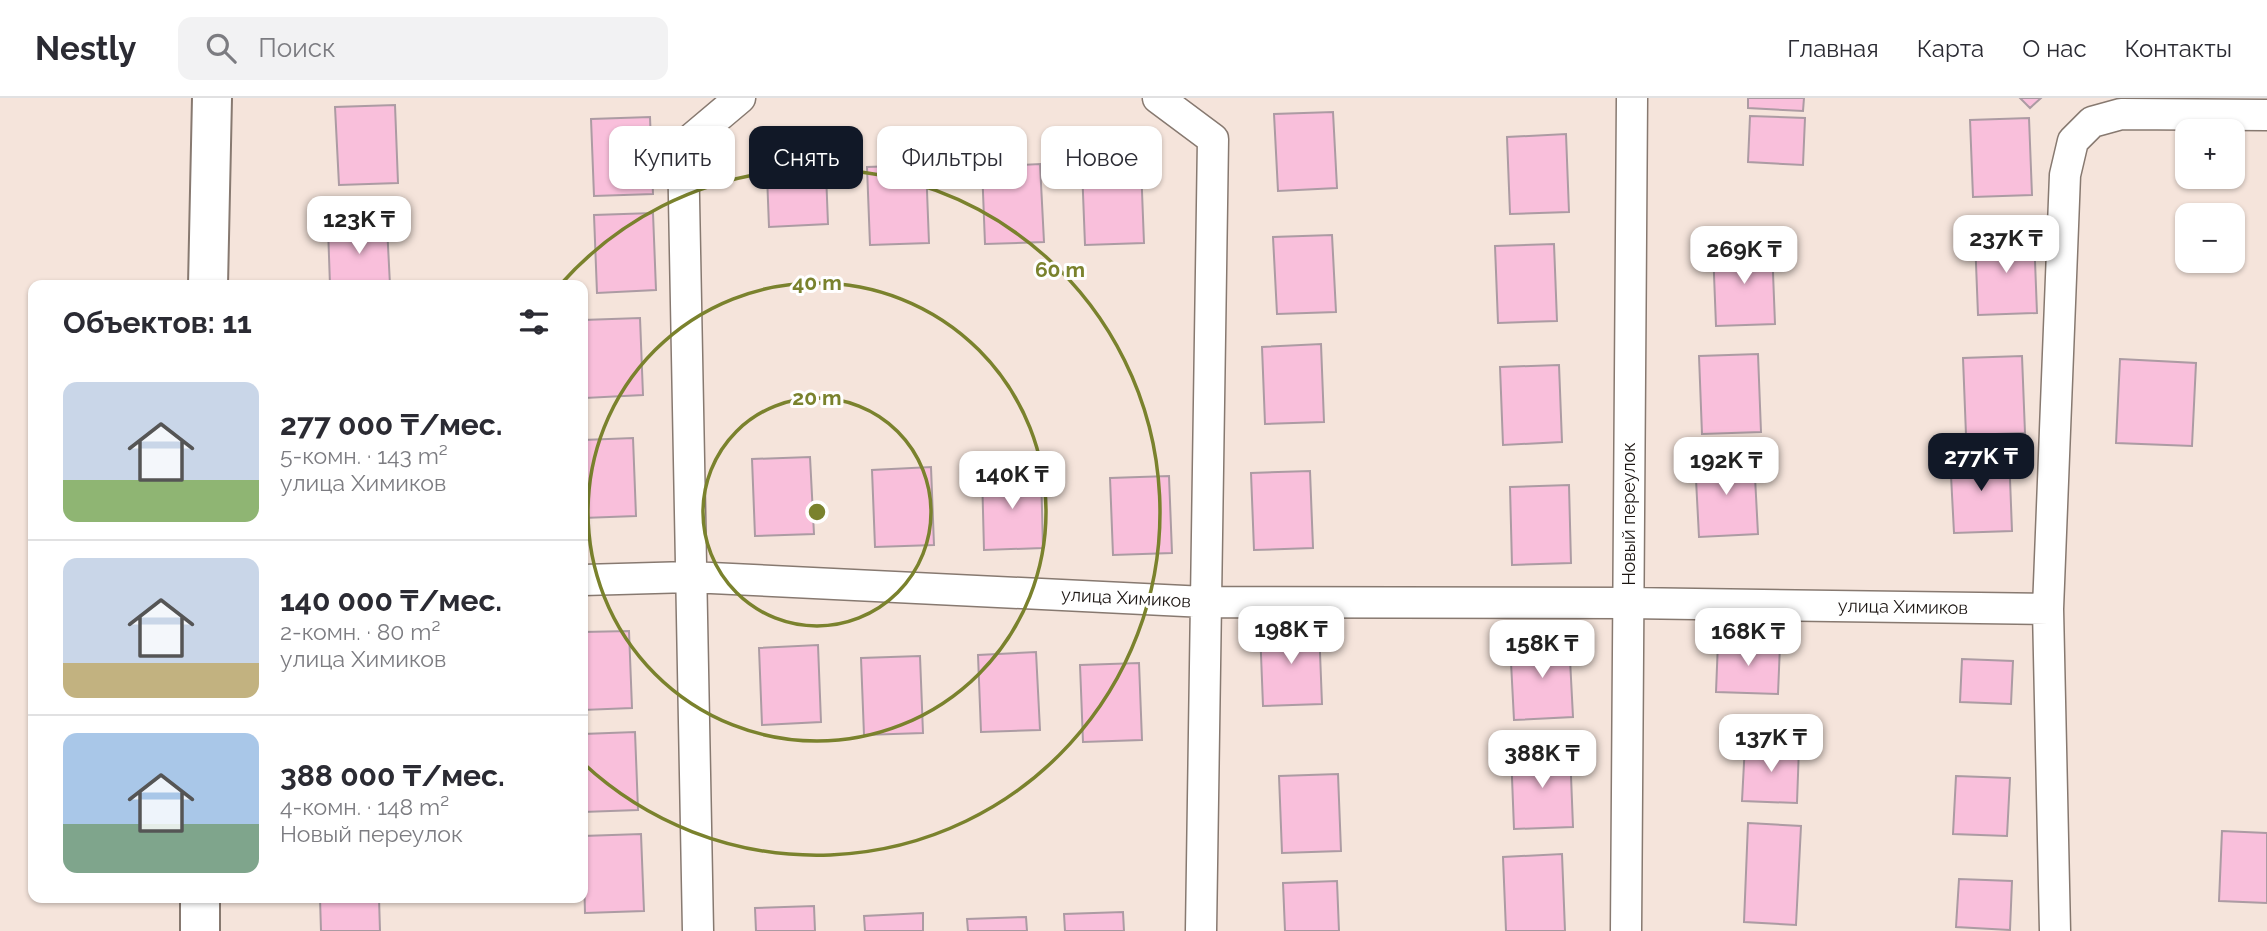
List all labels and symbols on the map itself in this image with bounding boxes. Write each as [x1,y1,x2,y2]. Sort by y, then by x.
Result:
pin: 123K ₸ [302,197,416,256]
pin: 237K ₸ [1949,216,2063,275]
pin: 269K ₸ [1687,226,1801,286]
text: 60 m [1035,257,1085,282]
text: 40 m [792,270,842,295]
text: 20 m [792,385,842,410]
pin: 277K ₸ [1924,434,2038,493]
pin: 192K ₸ [1669,438,1783,497]
street label: Новый переулок [1618,442,1639,586]
pin: 140K ₸ [955,452,1069,511]
centre of rings [805,500,829,524]
street label: улица Химиков [1061,584,1192,611]
street label: улица Химиков [1838,595,1968,618]
pin: 198K ₸ [1234,606,1348,666]
pin: 168K ₸ [1691,608,1805,668]
pin: 158K ₸ [1485,620,1599,680]
pin: 137K ₸ [1714,714,1828,774]
pin: 388K ₸ [1485,730,1599,790]

